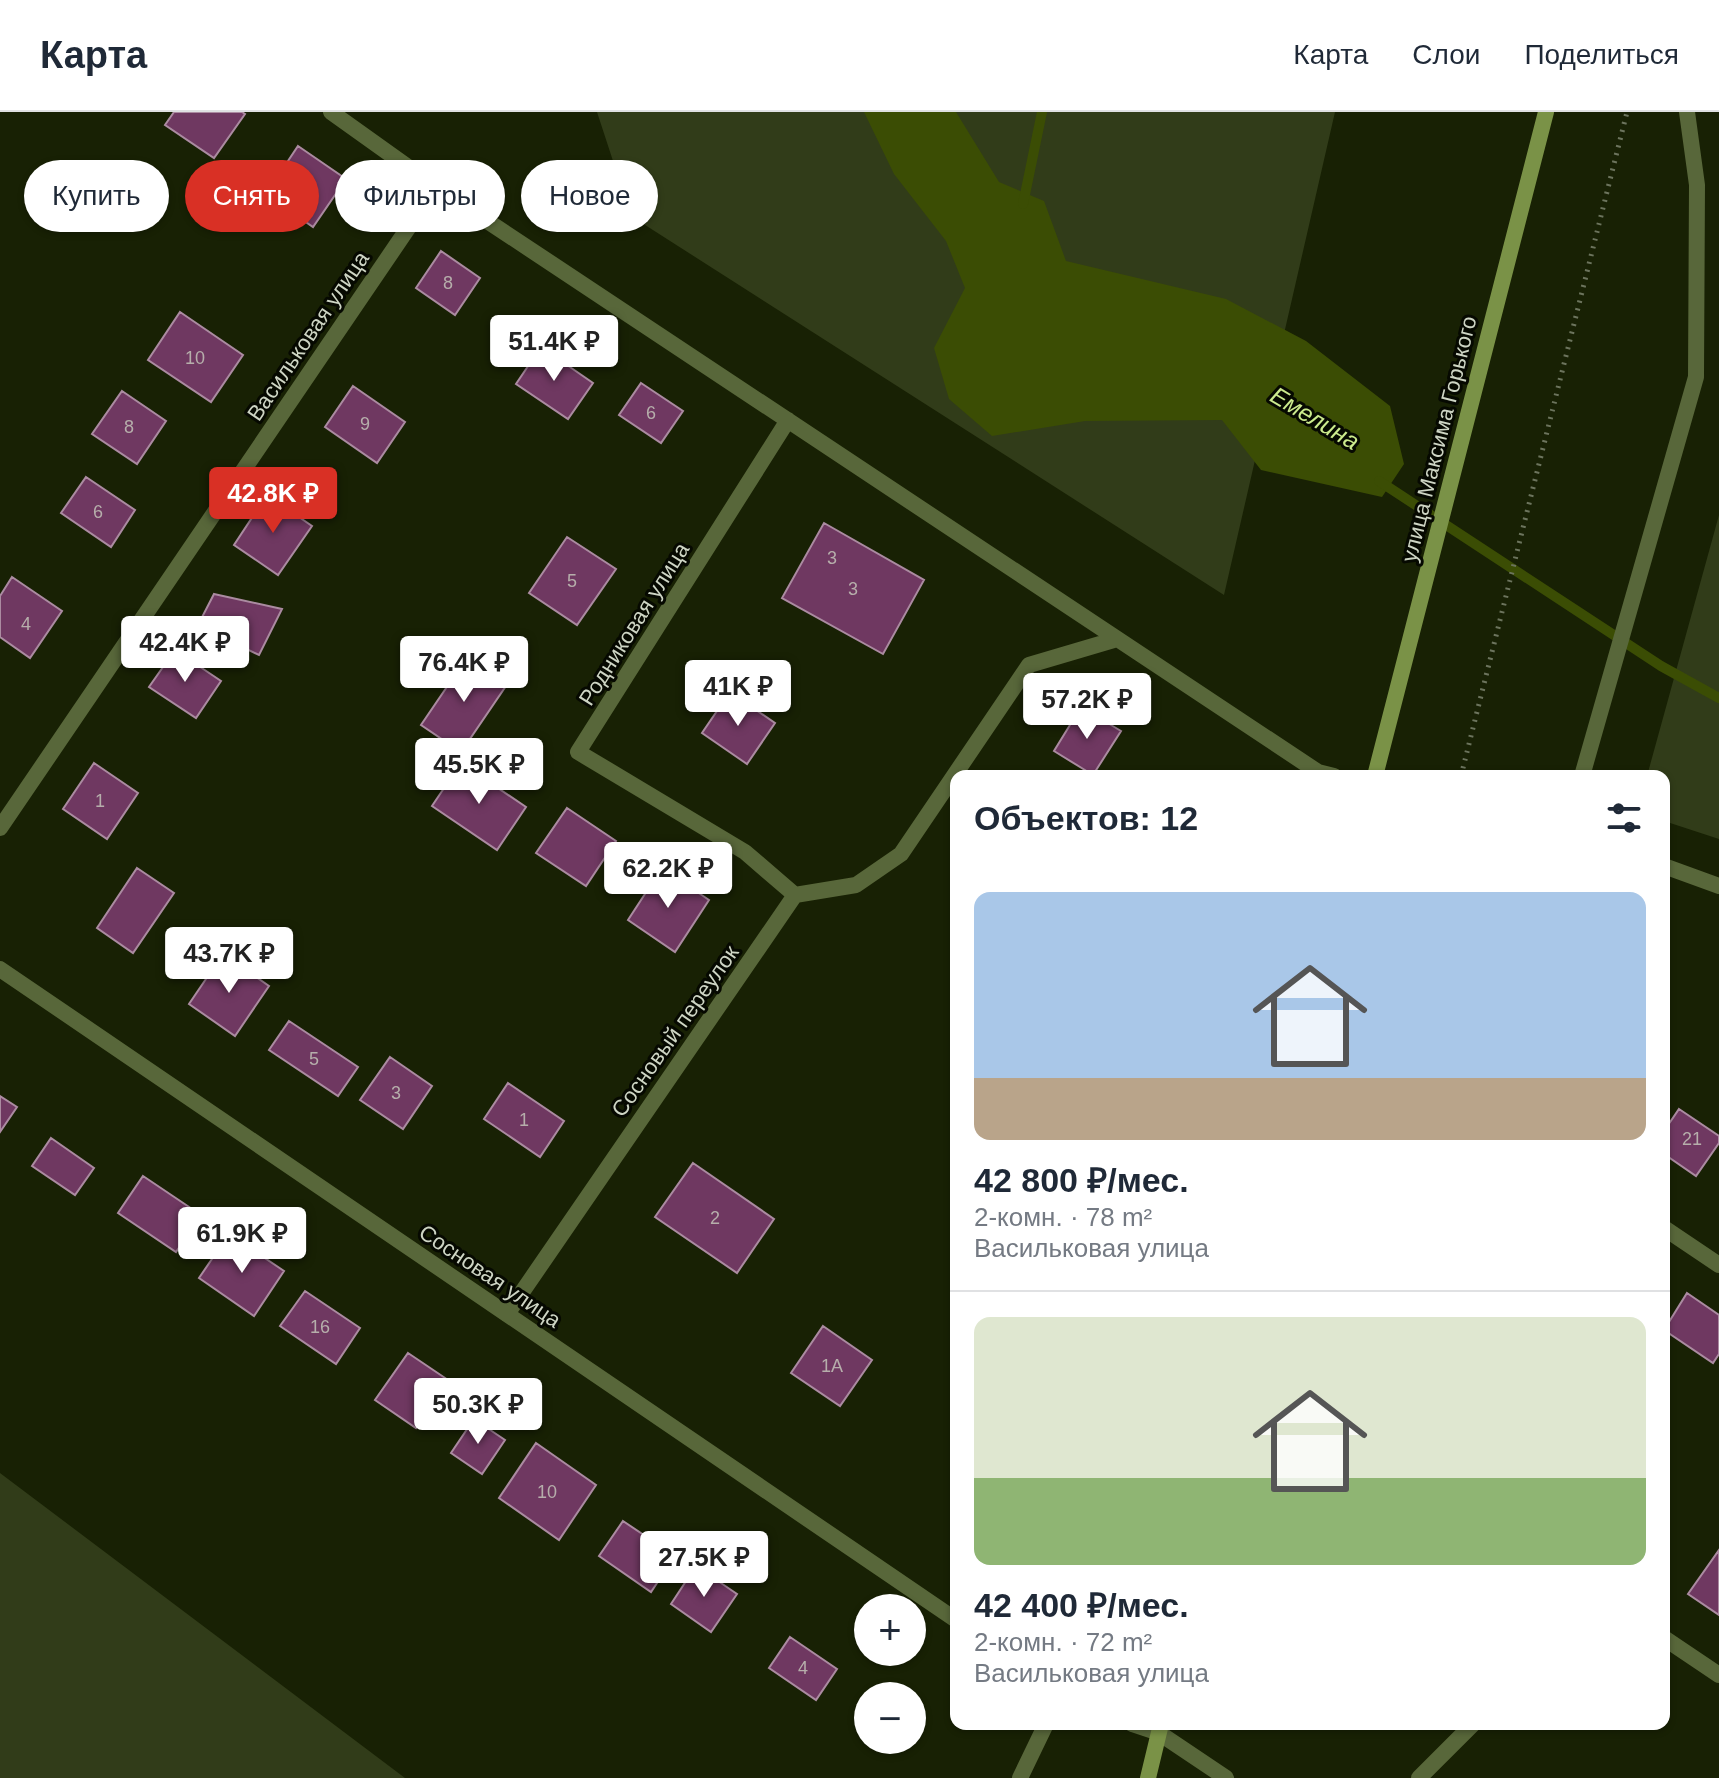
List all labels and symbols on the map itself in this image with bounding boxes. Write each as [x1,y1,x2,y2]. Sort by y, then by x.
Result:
street label: Васильковая улица [242,246,374,425]
house number: 8 [443,273,453,293]
street label: улица Максима Горького [1396,314,1482,564]
pin: 51.4K ₽ [480,315,628,383]
house number: 10 [185,348,205,368]
water label: Емелина [1266,381,1364,455]
house number: 6 [646,403,656,423]
house number: 9 [360,414,370,434]
house number: 8 [124,417,134,437]
pin: 42.8K ₽ [199,467,347,535]
house number: 6 [93,502,103,522]
street label: Родниковая улица [574,537,695,710]
house number: 3 [827,548,837,568]
house number: 5 [567,571,577,591]
house number: 3 [848,579,858,599]
house number: 4 [21,614,31,634]
pin: 42.4K ₽ [111,616,259,684]
pin: 76.4K ₽ [390,636,538,704]
pin: 41K ₽ [682,660,794,728]
pin: 57.2K ₽ [1013,673,1161,741]
pin: 45.5K ₽ [405,738,553,806]
house number: 1 [95,791,105,811]
pin: 62.2K ₽ [594,842,742,910]
pin: 43.7K ₽ [155,927,303,995]
street label: Сосновый переулок [606,940,744,1121]
house number: 5 [309,1049,319,1069]
house number: 3 [391,1083,401,1103]
house number: 1 [519,1110,529,1130]
house number: 21 [1682,1129,1702,1149]
pin: 61.9K ₽ [168,1207,316,1275]
house number: 2 [710,1208,720,1228]
street label: Сосновая улица [414,1219,566,1333]
house number: 16 [310,1317,330,1337]
house number: 1А [821,1356,843,1376]
pin: 50.3K ₽ [404,1378,552,1446]
house number: 10 [537,1482,557,1502]
pin: 27.5K ₽ [630,1531,778,1599]
house number: 4 [798,1658,808,1678]

